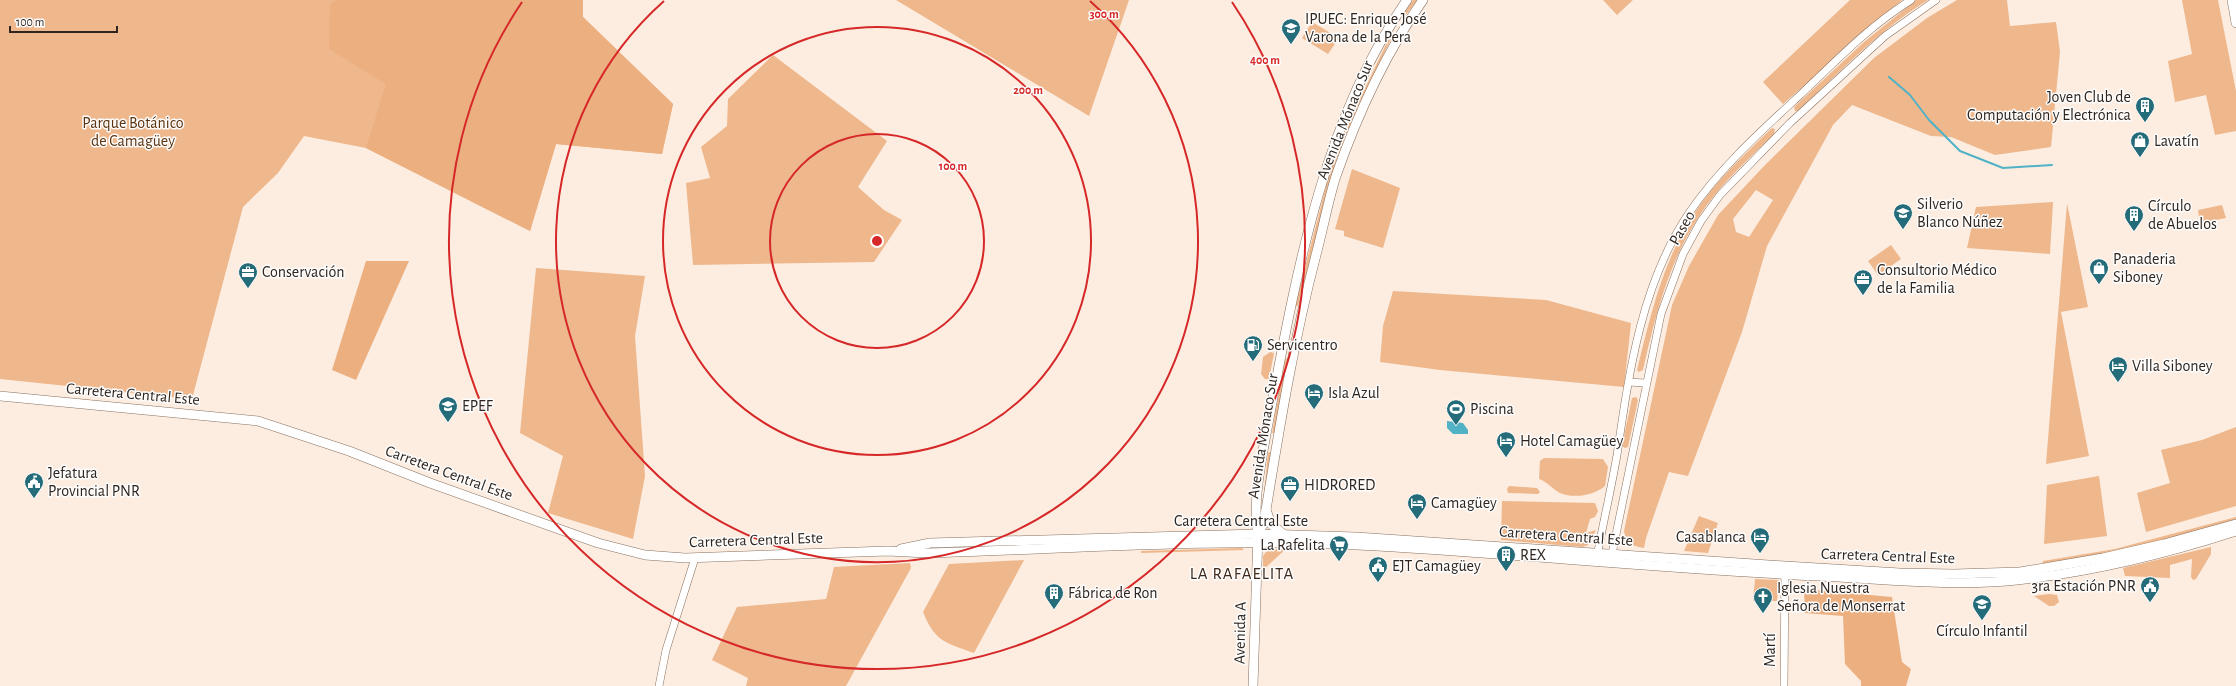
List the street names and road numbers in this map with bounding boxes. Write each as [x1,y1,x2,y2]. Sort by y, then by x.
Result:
street label: Avenida Mónaco Sur [1314,58,1376,182]
street label: Paseo [1666,208,1698,248]
street label: Avenida Mónaco Sur [1245,372,1281,500]
street label: Carretera Central Este [65,380,201,408]
street label: Carretera Central Este [383,443,515,503]
street label: Carretera Central Este [1174,513,1308,529]
street label: Carretera Central Este [1499,523,1633,549]
street label: Carretera Central Este [689,530,823,550]
street label: Carretera Central Este [1821,546,1955,566]
street label: Avenida A [1231,602,1249,664]
street label: Martí [1762,633,1778,667]

